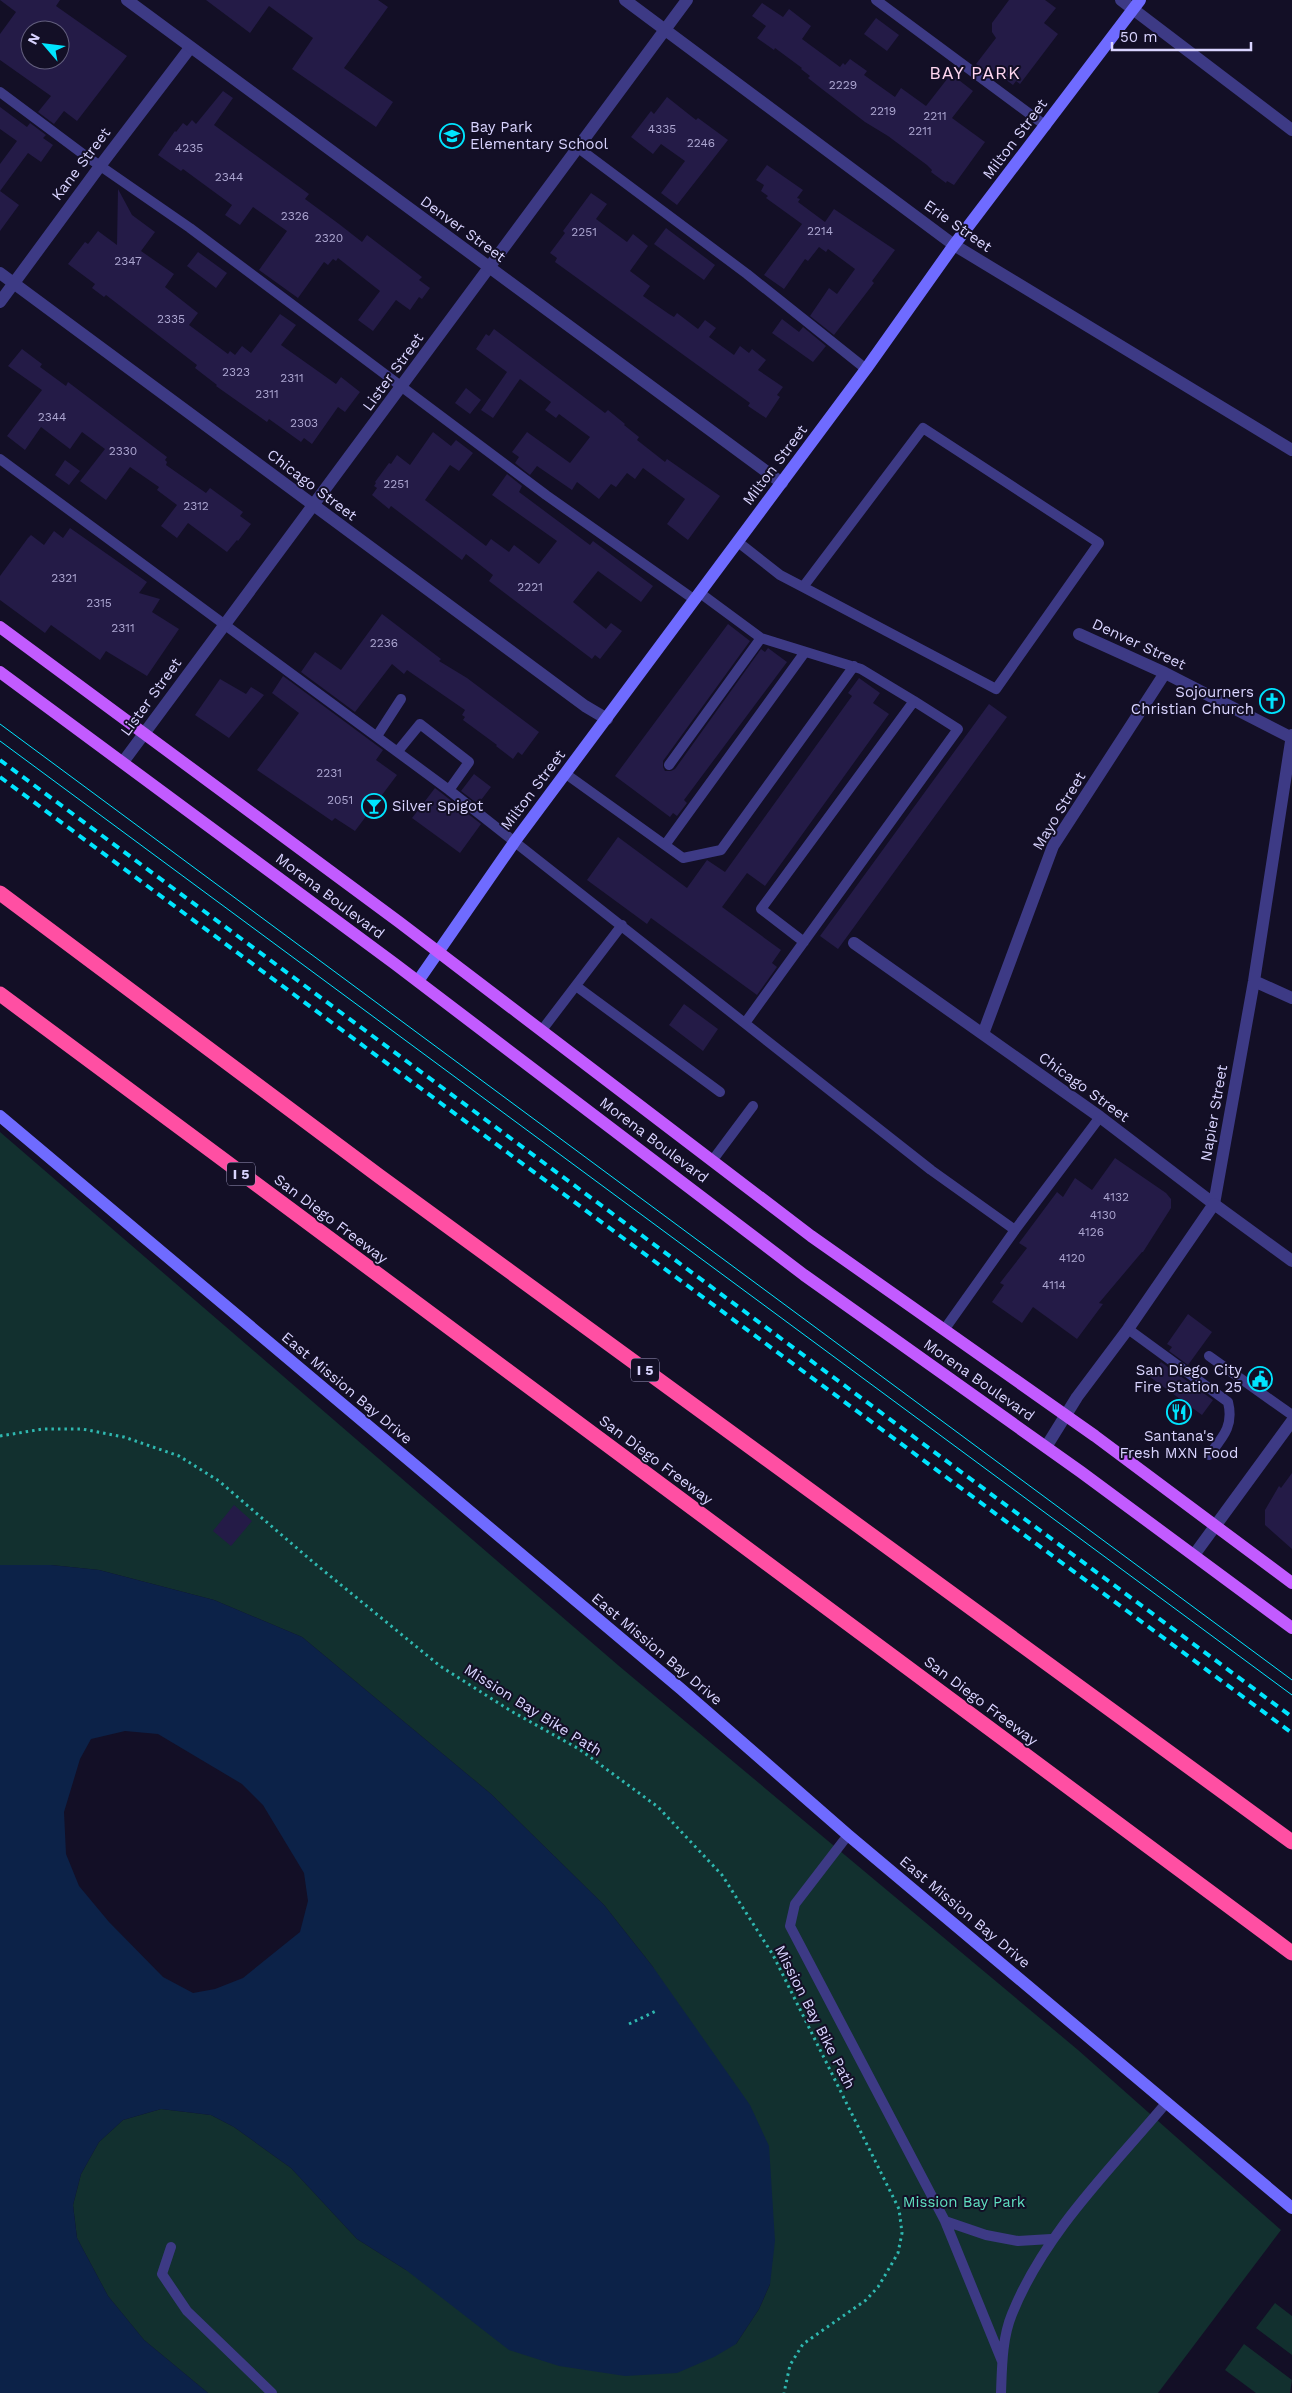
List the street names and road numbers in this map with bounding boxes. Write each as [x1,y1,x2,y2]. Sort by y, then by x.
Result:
street label: Milton Street [979,95,1051,183]
street label: Kane Street [48,124,115,204]
street label: Denver Street [417,192,510,266]
street label: Erie Street [921,196,996,256]
street label: Lister Street [359,329,428,414]
street label: Milton Street [739,421,811,509]
street label: Chicago Street [264,445,361,525]
street label: Denver Street [1089,614,1189,674]
street label: Lister Street [117,654,186,739]
street label: Milton Street [497,746,569,834]
street label: Mayo Street [1029,768,1090,853]
street label: Morena Boulevard [272,849,388,943]
street label: Chicago Street [1035,1048,1133,1126]
street label: Napier Street [1197,1063,1231,1163]
street label: Morena Boulevard [596,1093,712,1187]
road number: I 5 [227,1162,255,1186]
street label: San Diego Freeway [271,1170,392,1268]
street label: East Mission Bay Drive [278,1328,416,1448]
street label: Morena Boulevard [920,1335,1038,1425]
road number: I 5 [631,1358,659,1382]
street label: San Diego Freeway [596,1411,717,1509]
street label: East Mission Bay Drive [588,1589,726,1709]
street label: San Diego Freeway [921,1652,1042,1750]
street label: Mission Bay Bike Path [461,1660,605,1760]
street label: East Mission Bay Drive [896,1852,1034,1972]
street label: Mission Bay Bike Path [771,1942,859,2092]

